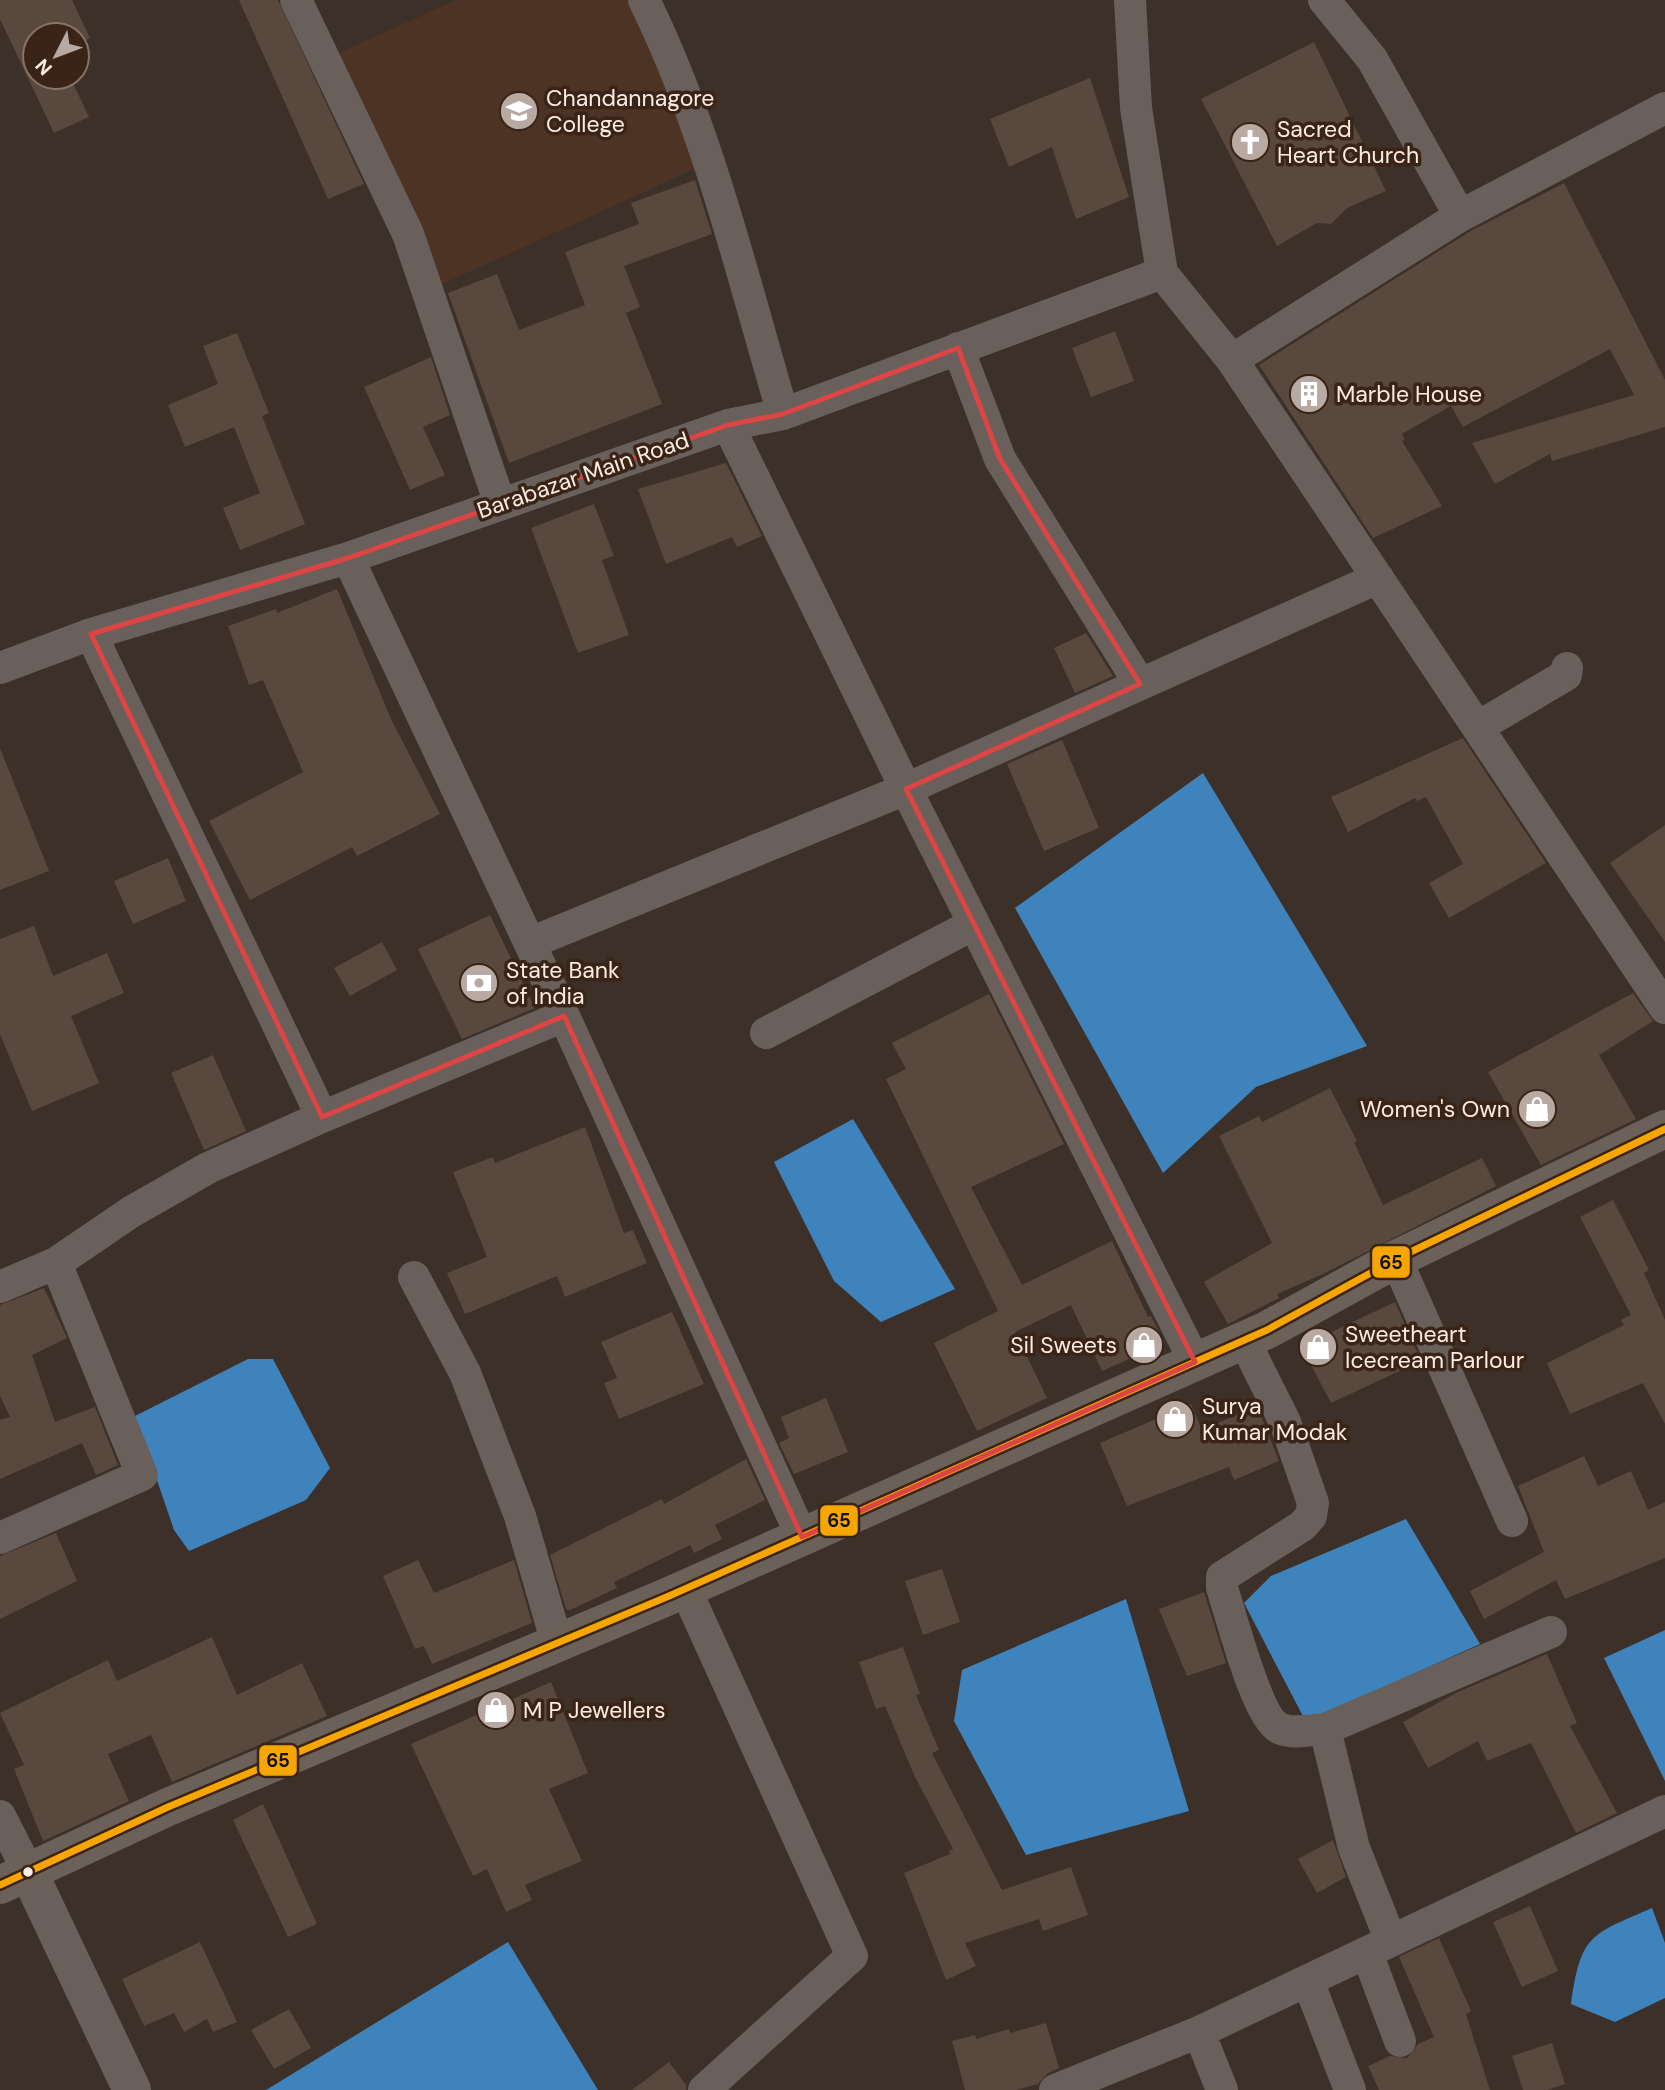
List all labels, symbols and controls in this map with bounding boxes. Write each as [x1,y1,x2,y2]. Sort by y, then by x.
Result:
north arrow [21,21,91,91]
text: N [30,54,58,81]
place label: Chandannagore College [546,83,714,139]
school or university icon: Chandannagore College [498,90,540,132]
place label: Sacred Heart Church [1277,114,1419,170]
church icon: Sacred Heart Church [1229,121,1271,163]
building icon: Marble House [1288,373,1330,415]
place label: Marble House [1336,379,1482,409]
street label: Barabazar Main Road [473,425,693,525]
place label: State Bank of India [506,955,620,1011]
bank icon: State Bank of India [458,962,500,1004]
shop icon: Women's Own [1516,1088,1558,1130]
place label: Women's Own [1360,1094,1510,1124]
line badge: 65 [1371,1245,1411,1279]
text: 65 [1379,1250,1403,1275]
place label: Sweetheart Icecream Parlour [1345,1319,1524,1375]
shop icon: Sil Sweets [1123,1324,1165,1366]
shop icon: Sweetheart Icecream Parlour [1297,1326,1339,1368]
place label: Sil Sweets [1010,1330,1117,1360]
place label: Surya Kumar Modak [1202,1391,1348,1447]
shop icon: Surya Kumar Modak [1154,1398,1196,1440]
line badge: 65 [819,1504,859,1537]
text: 65 [827,1508,851,1533]
shop icon: M P Jewellers [475,1689,517,1731]
place label: M P Jewellers [523,1695,666,1725]
line badge: 65 [258,1744,298,1777]
text: 65 [266,1748,290,1773]
unlabelled marker [21,1865,35,1879]

